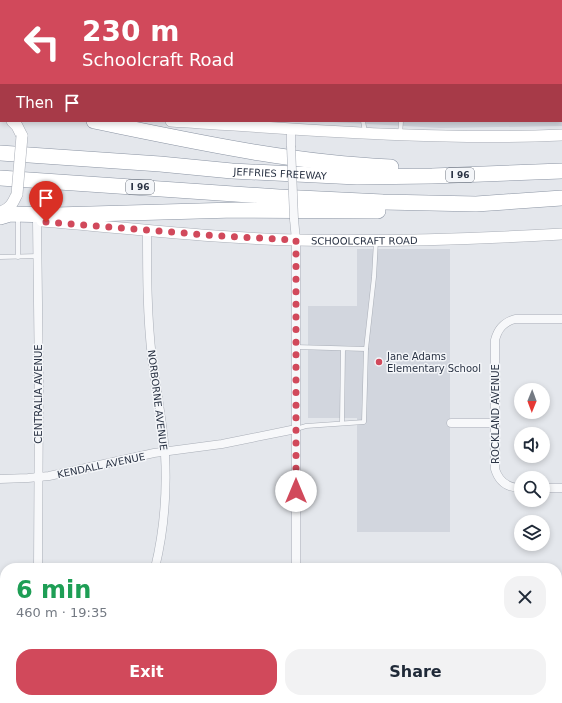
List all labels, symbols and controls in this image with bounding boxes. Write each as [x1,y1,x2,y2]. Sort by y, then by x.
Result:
text: 230 m [82,15,179,48]
icon: left [16,16,68,68]
text: Schoolcraft Road [82,49,234,70]
icon: arrive [61,92,83,114]
text: Then [16,94,53,112]
street label: JEFFRIES FREEWAY [232,166,328,182]
road number: I 96 [446,168,474,182]
road number: I 96 [126,180,154,194]
pin [29,181,63,222]
icon: arrive [35,187,57,209]
street label: SCHOOLCRAFT ROAD [311,235,418,247]
street label: CENTRALIA AVENUE [33,344,44,444]
street label: NORBORNE AVENUE [146,349,169,451]
place label: Jane Adams Elementary School [386,351,481,374]
marker: Jane Adams Elementary School [374,357,384,367]
street label: ROCKLAND AVENUE [490,364,501,464]
north arrow [514,383,550,419]
map controls [514,383,550,551]
button: sound [514,427,550,463]
street label: KENDALL AVENUE [56,451,146,480]
position arrow [275,470,317,512]
button: search [514,471,550,507]
button: layers [514,515,550,551]
text: 6 min [16,576,91,604]
button: close [504,576,546,618]
text: 460 m · 19:35 [16,605,107,620]
button: Exit [16,649,277,695]
button: Share [285,649,546,695]

